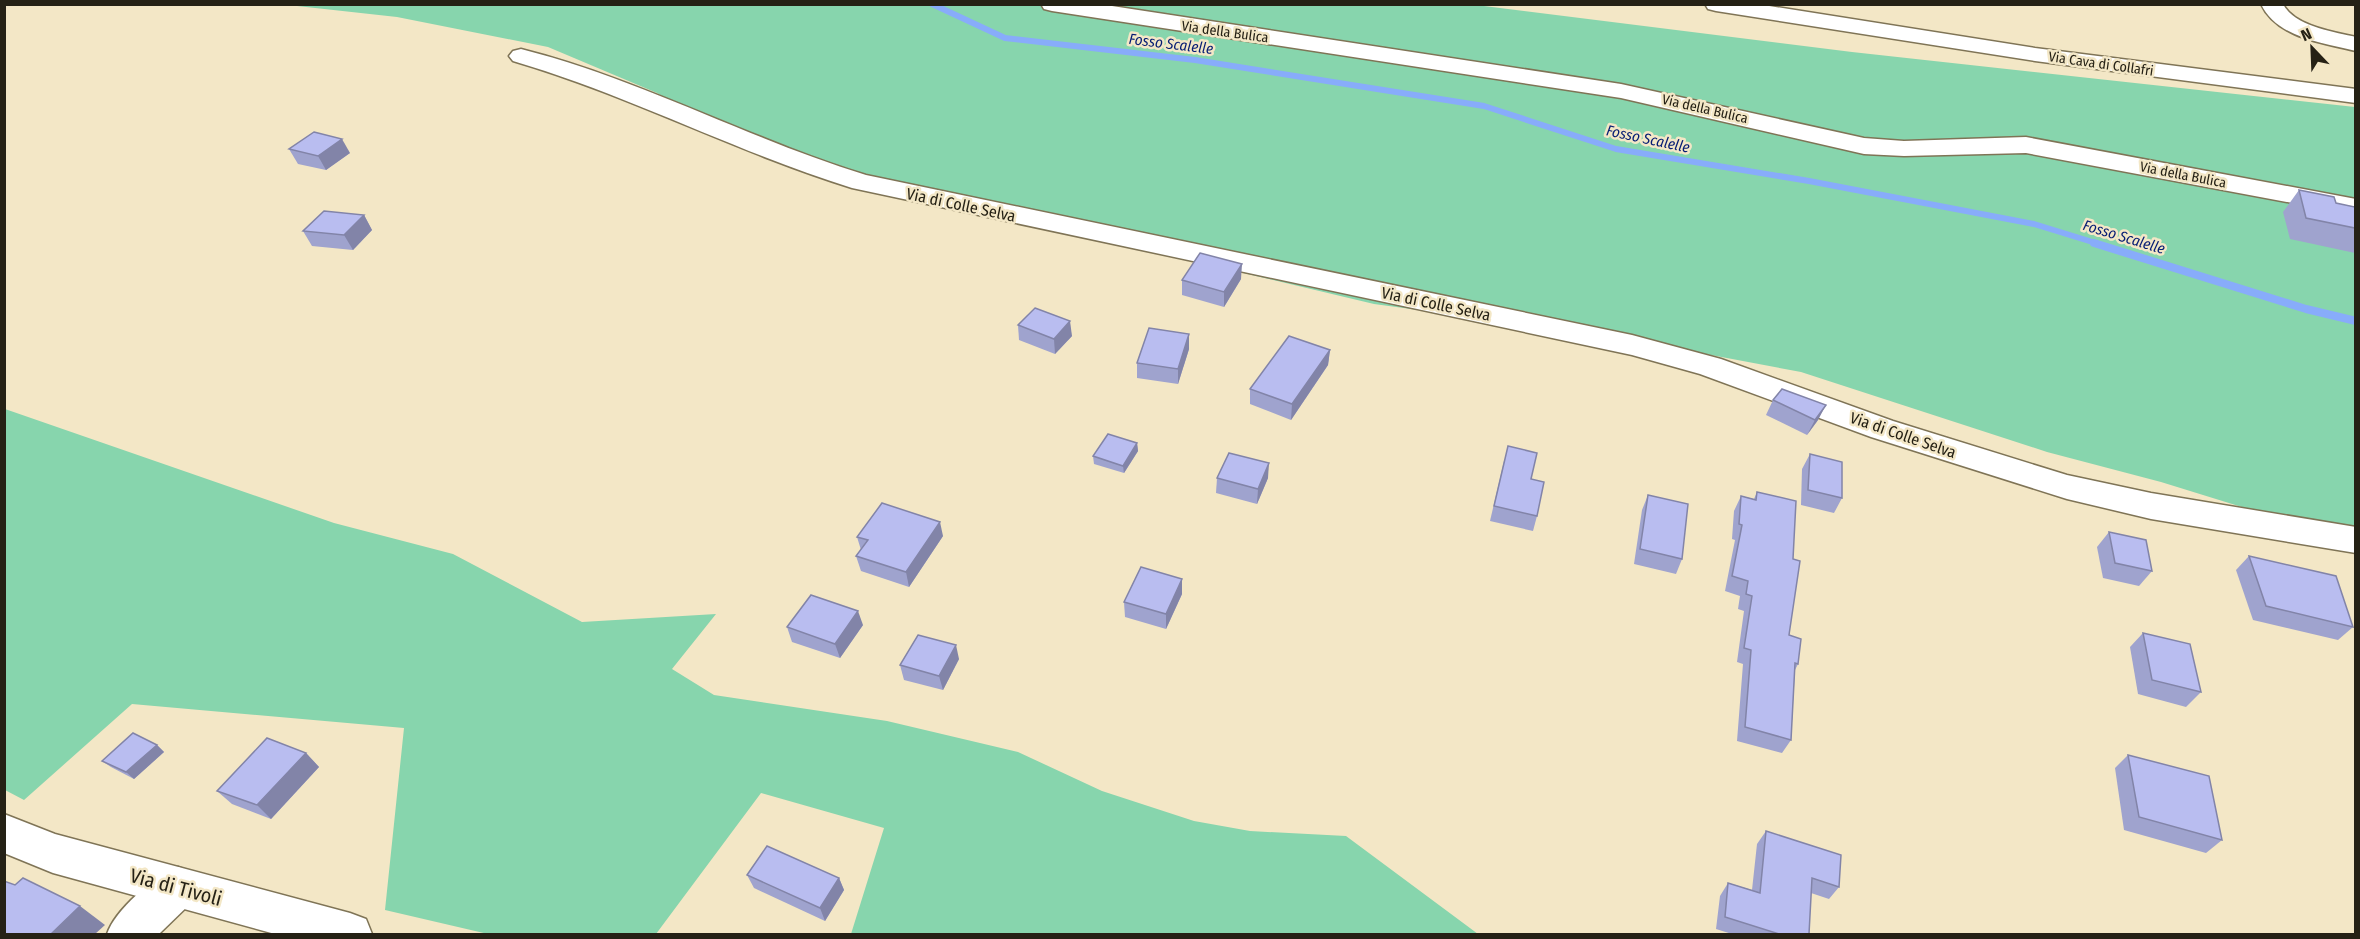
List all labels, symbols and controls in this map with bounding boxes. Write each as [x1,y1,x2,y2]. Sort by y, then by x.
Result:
street label: Via della Bulica [1180,17,1270,47]
north arrow [2282,18,2342,78]
text: N [2298,24,2314,45]
water label: Fosso Scalelle [1128,30,1214,58]
street label: Via Cava di Collafri [2047,48,2155,80]
street label: Via della Bulica [1660,91,1750,127]
water label: Fosso Scalelle [1605,121,1691,157]
street label: Via della Bulica [2138,158,2228,192]
street label: Via di Colle Selva [905,184,1017,226]
water label: Fosso Scalelle [2081,216,2167,258]
street label: Via di Colle Selva [1380,283,1492,325]
street label: Via di Colle Selva [1847,408,1959,462]
street label: Via di Tivoli [127,863,225,911]

